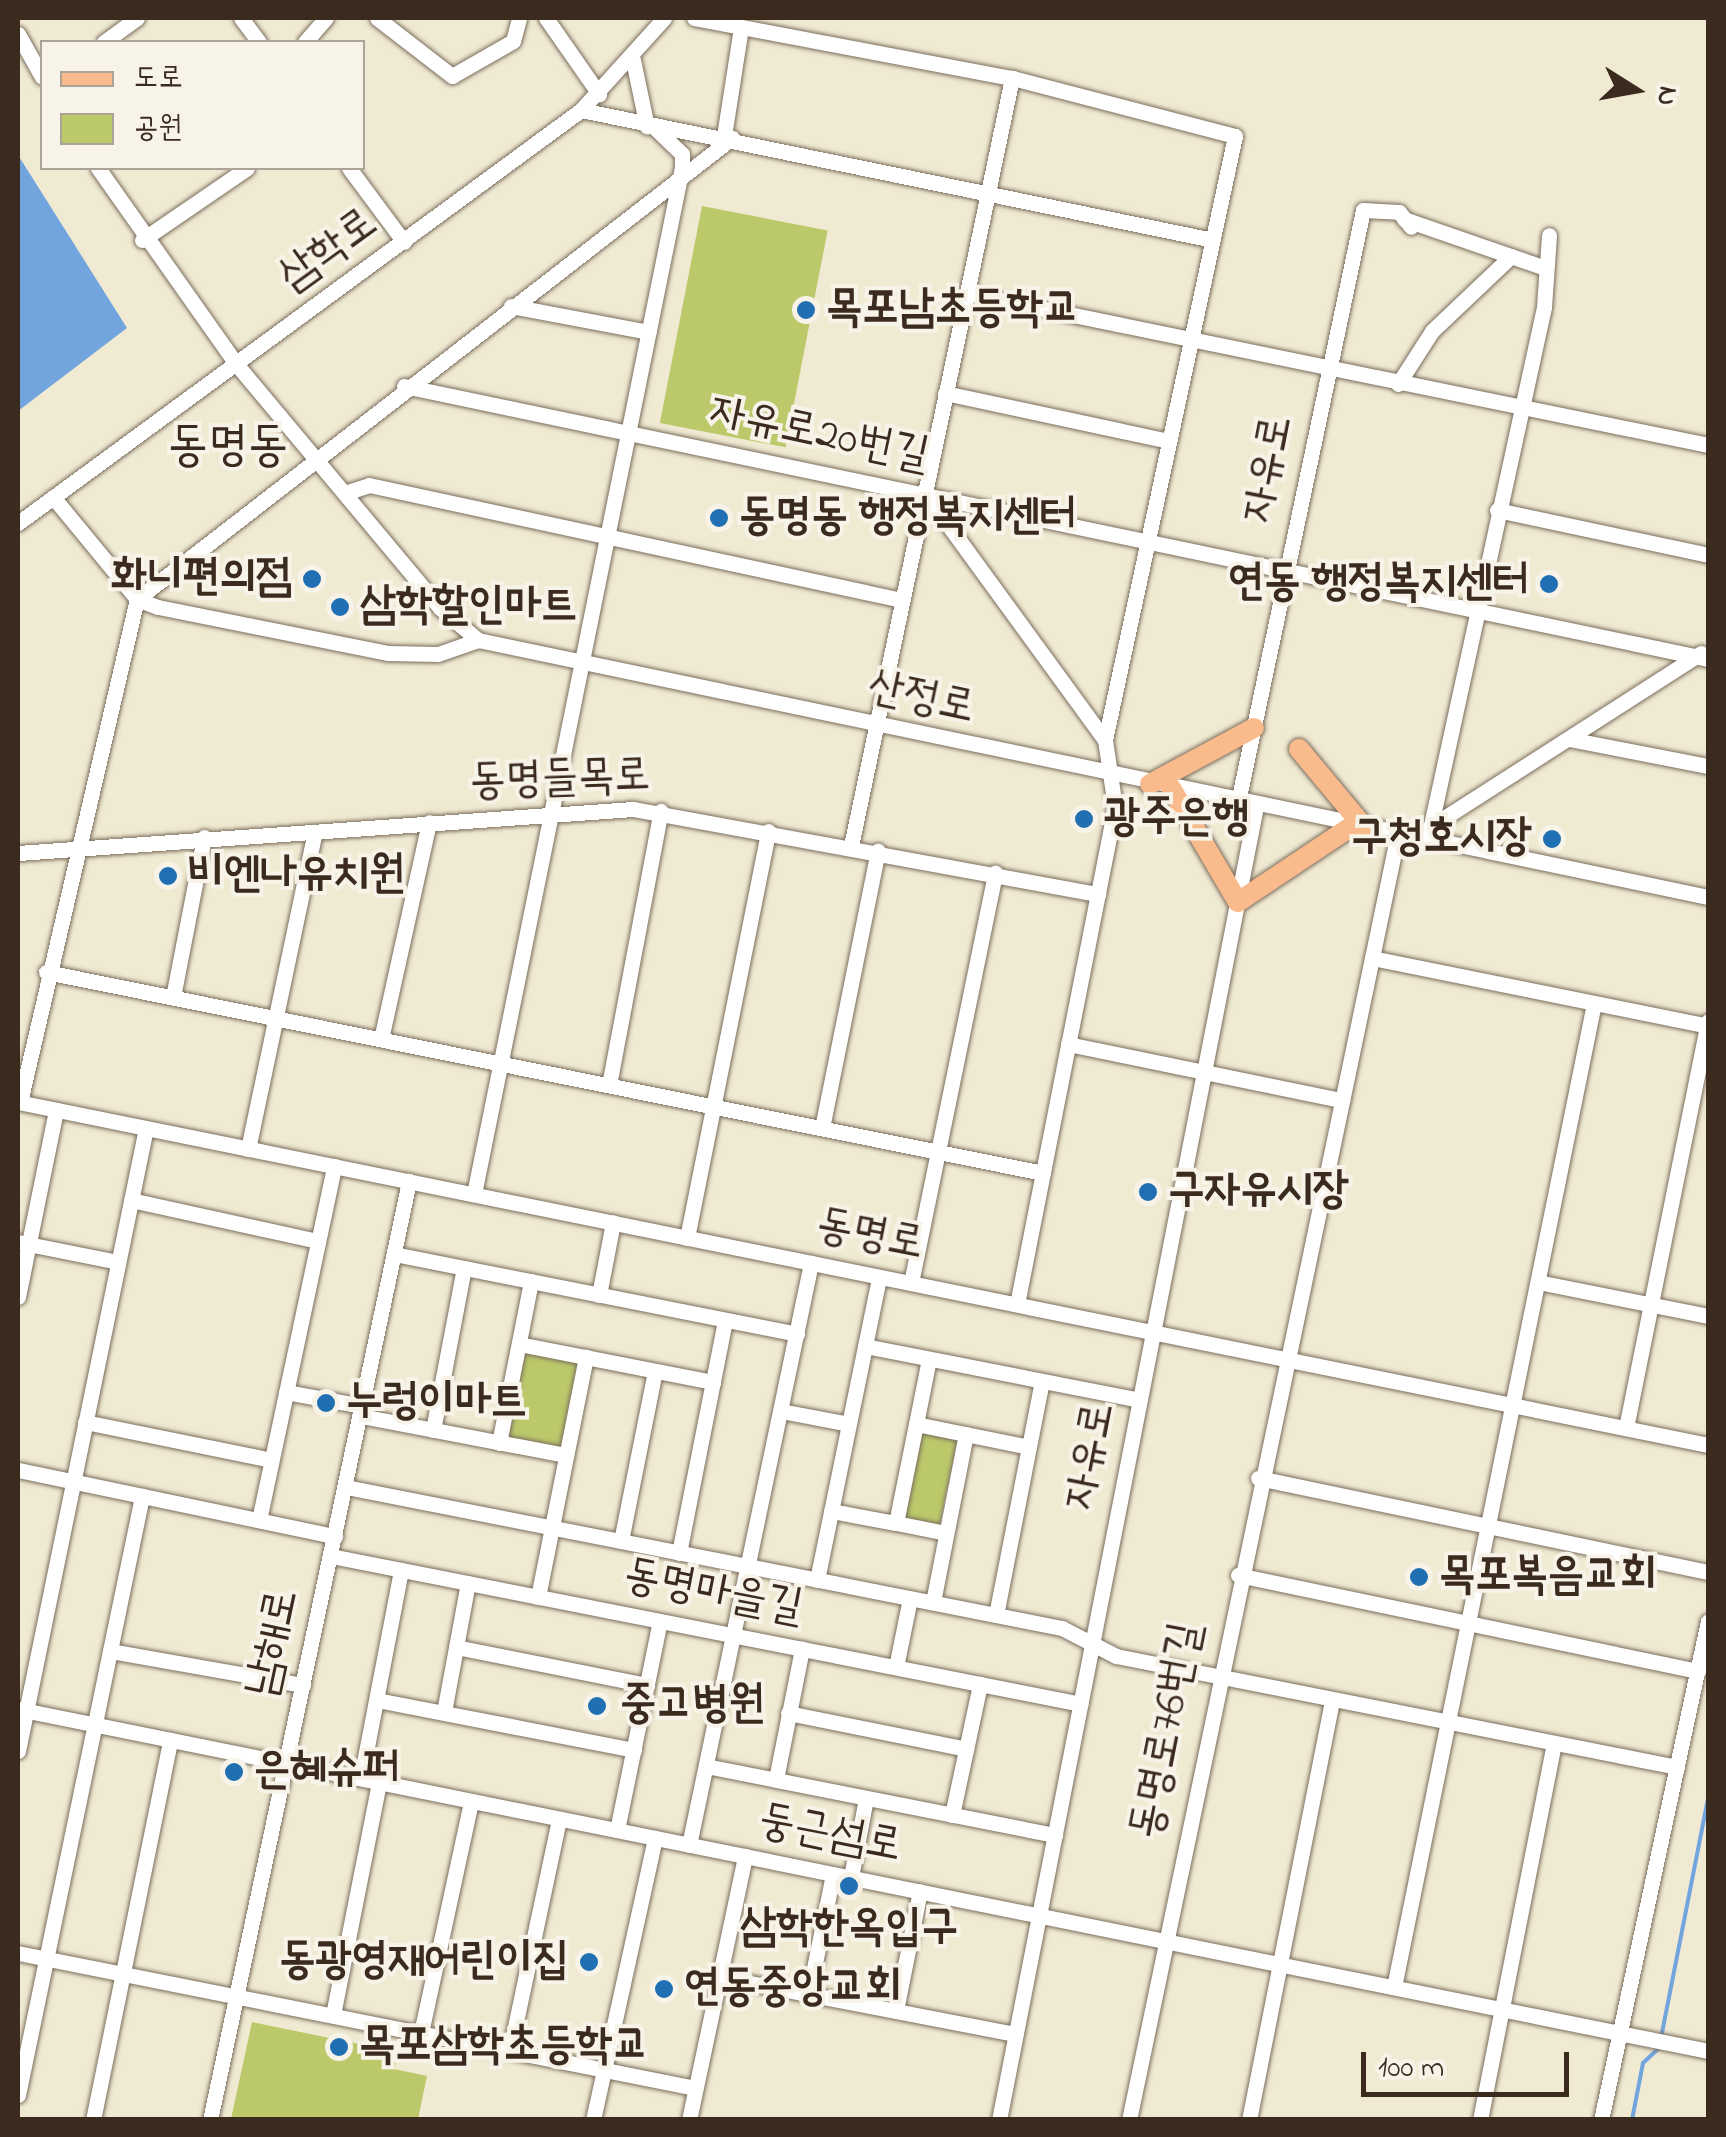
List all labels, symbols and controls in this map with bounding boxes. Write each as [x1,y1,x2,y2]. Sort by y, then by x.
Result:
legend [40,40,365,170]
north arrow [1586,40,1686,140]
text: 도로 [134,57,182,101]
text: N [1644,83,1688,109]
text: 공원 [134,107,182,151]
street label: 삼학로 [269,197,389,305]
place label: 목포남초등학교 [826,283,1079,337]
marker: 목포남초등학교 [795,299,817,321]
street label: 자유로20번길 [704,385,934,485]
street label: 자유로 [1232,411,1306,527]
district label: 동명동 [168,417,288,477]
place label: 동명동 행정복지센터 [739,491,1076,545]
marker: 동명동 행정복지센터 [708,507,730,529]
place label: 화니편의점 [111,552,292,606]
place label: 연동 행정복지센터 [1228,557,1529,611]
marker: 화니편의점 [301,568,323,590]
marker: 연동 행정복지센터 [1538,573,1560,595]
place label: 삼학할인마트 [360,580,577,634]
marker: 삼학할인마트 [329,596,351,618]
street label: 산정로 [862,661,980,737]
street label: 동명들목로 [469,750,651,810]
place label: 광주은행 [1104,792,1249,846]
marker: 광주은행 [1073,808,1095,830]
place label: 구청호시장 [1351,812,1532,866]
marker: 구청호시장 [1541,828,1563,850]
place label: 비엔나유치원 [188,849,405,903]
marker: 비엔나유치원 [157,865,179,887]
place label: 구자유시장 [1168,1165,1349,1219]
marker: 구자유시장 [1137,1181,1159,1203]
street label: 동명로 [812,1199,928,1273]
place label: 누렁이마트 [346,1376,527,1430]
marker: 누렁이마트 [315,1392,337,1414]
street label: 자유로 [1054,1398,1128,1514]
street label: 동명마을길 [619,1549,807,1637]
place label: 목포복음교회 [1439,1550,1656,1604]
marker: 목포복음교회 [1408,1566,1430,1588]
street label: 남해로 [236,1584,312,1702]
street label: 동명로76번길 [1121,1618,1215,1844]
place label: 중고병원 [620,1679,765,1733]
marker: 중고병원 [584,1693,610,1719]
place label: 은혜슈퍼 [254,1745,399,1799]
marker: 은혜슈퍼 [223,1761,245,1783]
street label: 둥근섬로 [754,1795,906,1875]
marker: 삼학한옥입구 [838,1875,860,1897]
place label: 삼학한옥입구 [740,1902,958,1956]
place label: 동광영재어린이집 [279,1935,569,1989]
marker: 동광영재어린이집 [578,1951,600,1973]
place label: 연동중앙교회 [684,1962,901,2016]
marker: 연동중앙교회 [653,1978,675,2000]
place label: 목포삼학초등학교 [359,2020,649,2074]
scale bar [1366,2032,1574,2094]
marker: 목포삼학초등학교 [328,2036,350,2058]
text: 100 m [1378,2047,1444,2091]

